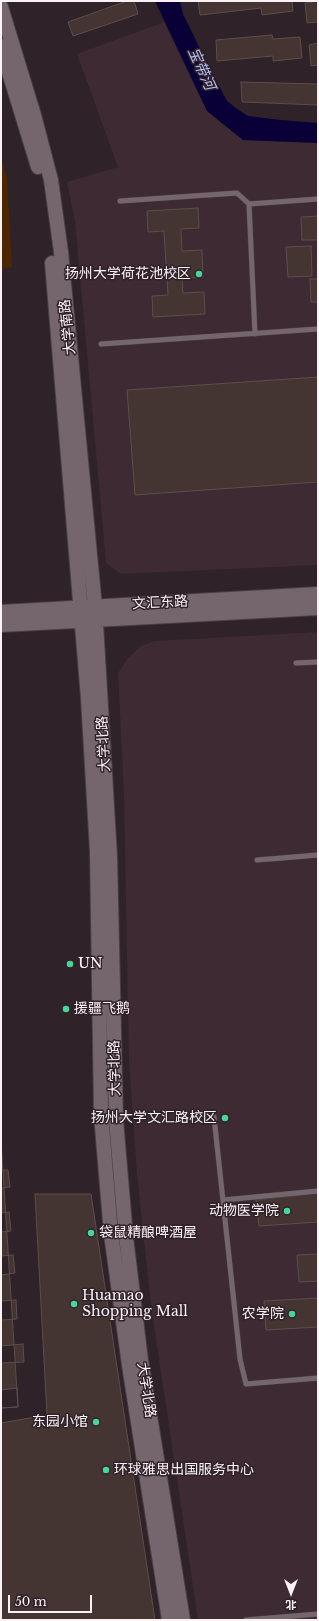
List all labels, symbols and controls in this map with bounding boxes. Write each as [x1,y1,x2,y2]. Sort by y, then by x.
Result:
water label: 宝带河 [184,45,218,93]
place label: 扬州大学荷花池校区 [65,266,191,282]
marker: 扬州大学荷花池校区 [194,269,204,279]
street label: 大学南路 [57,298,79,356]
street label: 文汇东路 [132,593,188,613]
street label: 大学北路 [94,716,114,772]
place label: UN [78,956,103,972]
marker: UN [65,959,75,969]
place label: 援疆飞鹅 [74,1001,130,1017]
marker: 援疆飞鹅 [61,1004,71,1014]
street label: 大学北路 [106,1040,124,1096]
place label: 扬州大学文汇路校区 [91,1110,217,1126]
marker: 扬州大学文汇路校区 [220,1113,230,1123]
place label: 动物医学院 [209,1203,279,1219]
marker: 动物医学院 [282,1206,292,1216]
place label: 袋鼠精酿啤酒屋 [99,1225,197,1241]
marker: 袋鼠精酿啤酒屋 [86,1228,96,1238]
place label: Huamao Shopping Mall [82,1288,188,1320]
marker: Huamao Shopping Mall [69,1299,79,1309]
place label: 农学院 [242,1306,284,1322]
marker: 农学院 [287,1309,297,1319]
street label: 大学北路 [133,1361,159,1419]
place label: 东园小馆 [32,1414,88,1430]
marker: 东园小馆 [91,1417,101,1427]
place label: 环球雅思出国服务中心 [114,1462,254,1478]
marker: 环球雅思出国服务中心 [101,1465,111,1475]
north arrow [271,1573,311,1613]
scale bar [10,1587,94,1613]
text: 50 m [15,1594,47,1609]
text: 北 [286,1598,297,1612]

